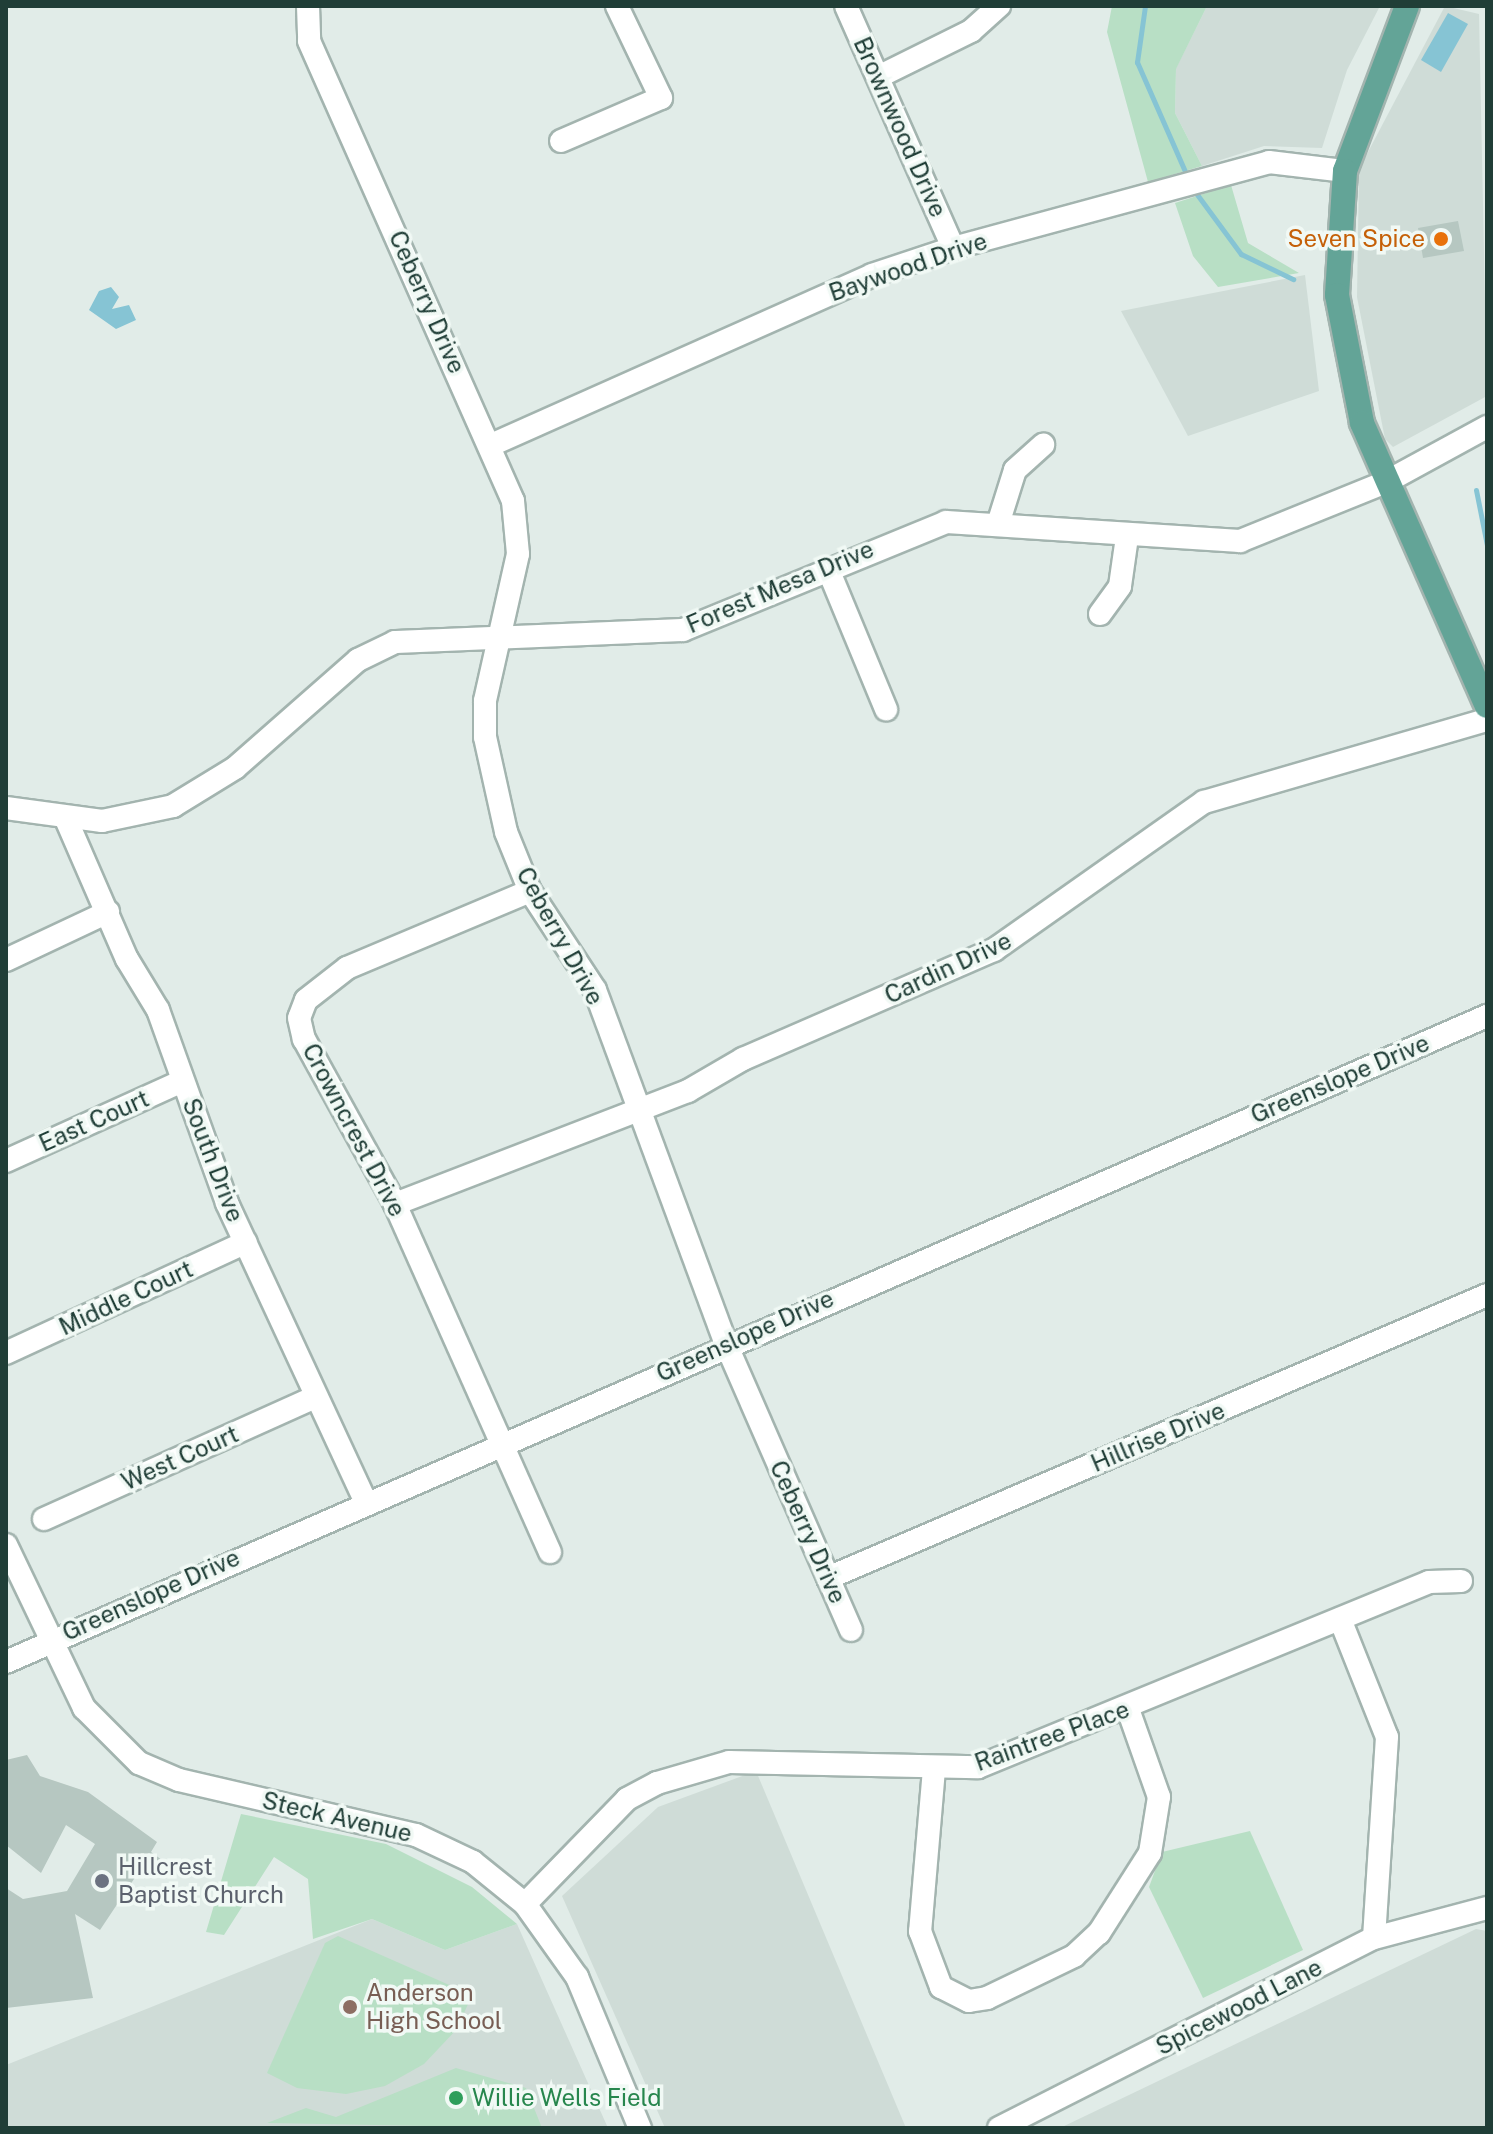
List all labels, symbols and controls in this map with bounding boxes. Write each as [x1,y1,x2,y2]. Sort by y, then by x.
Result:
street label: Brownwood Drive [847,33,953,221]
place label: Seven Spice [1288,225,1425,253]
street label: Ceberry Drive [383,226,471,378]
street label: Baywood Drive [825,226,991,308]
marker: Seven Spice [1432,230,1450,248]
street label: Forest Mesa Drive [682,535,878,639]
street label: Ceberry Drive [510,862,610,1010]
street label: Cardin Drive [880,926,1016,1010]
street label: Greenslope Drive [1246,1028,1434,1130]
street label: Crowncrest Drive [296,1039,412,1221]
street label: East Court [35,1084,153,1158]
street label: South Drive [176,1094,250,1226]
street label: Middle Court [54,1254,198,1342]
street label: Greenslope Drive [652,1284,838,1388]
street label: Hillrise Drive [1087,1396,1229,1478]
street label: West Court [117,1419,243,1497]
street label: Ceberry Drive [764,1456,852,1608]
street label: Greenslope Drive [58,1543,244,1647]
street label: Raintree Place [971,1695,1133,1777]
street label: Steck Avenue [259,1786,415,1848]
place label: Hillcrest Baptist Church [118,1853,284,1909]
marker: Hillcrest Baptist Church [93,1872,111,1890]
street label: Spicewood Lane [1151,1953,1327,2061]
place label: Anderson High School [366,1979,502,2035]
marker: Anderson High School [341,1998,359,2016]
place label: Willie Wells Field [472,2084,662,2112]
marker: Willie Wells Field [447,2089,465,2107]

